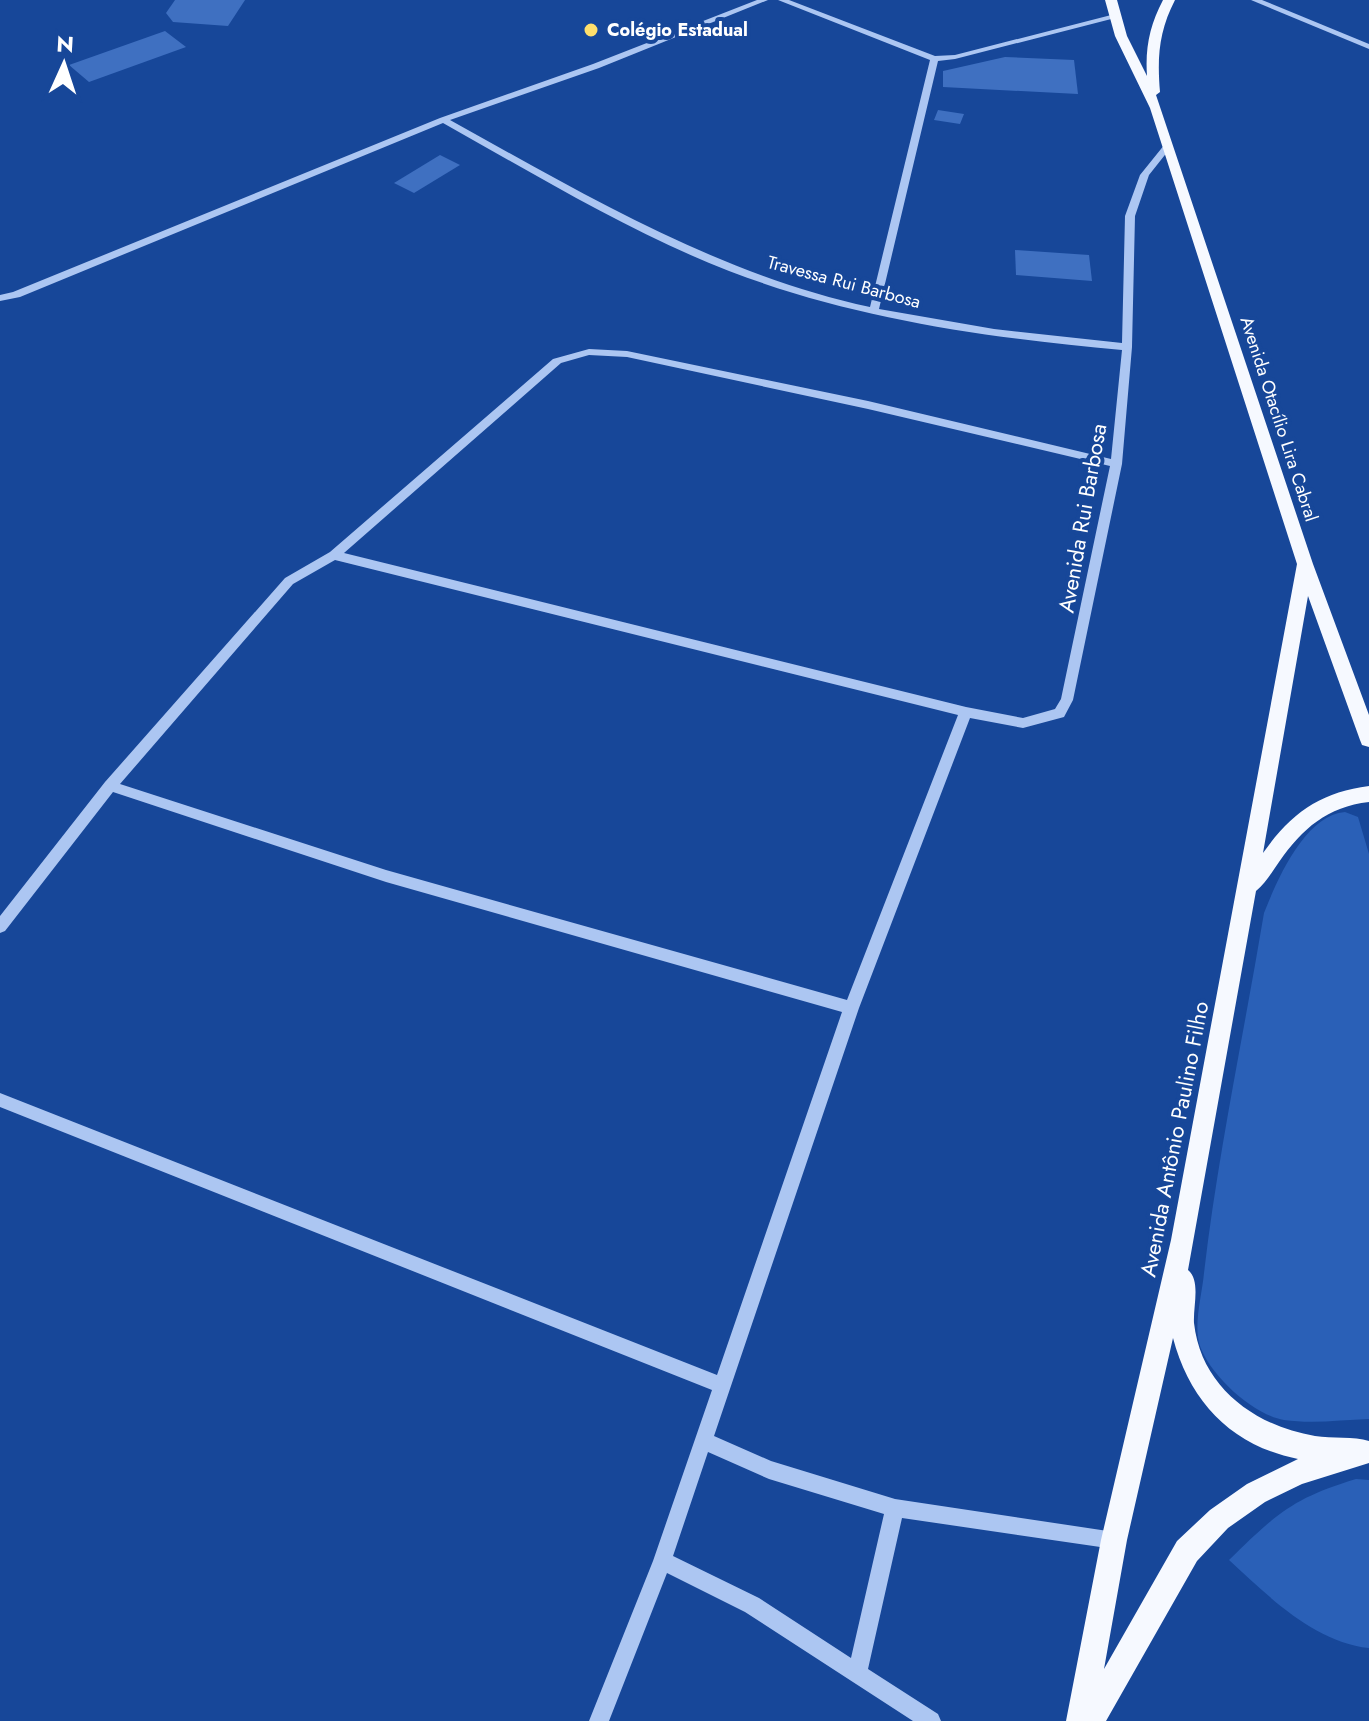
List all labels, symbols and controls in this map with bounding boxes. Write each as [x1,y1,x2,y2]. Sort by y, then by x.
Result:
place label: Colégio Estadual [607,17,748,43]
marker: Colégio Estadual [582,21,600,39]
north arrow [24,24,104,104]
text: N [55,28,75,60]
street label: Travessa Rui Barbosa [764,249,924,315]
street label: Avenida Otacílio Lira Cabral [1234,313,1324,525]
street label: Avenida Rui Barbosa [1050,421,1114,615]
street label: Avenida Antônio Paulino Filho [1132,998,1216,1280]

